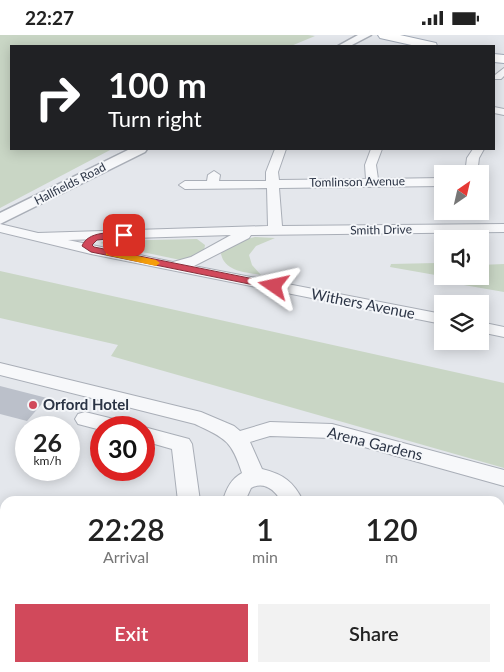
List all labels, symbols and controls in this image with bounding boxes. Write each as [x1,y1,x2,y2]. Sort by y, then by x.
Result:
text: 22:27 [25,6,74,29]
text: 100 m [108,63,207,105]
icon: right [25,65,90,130]
text: Turn right [108,105,202,132]
street label: Hallfields Road [32,159,108,208]
north arrow [434,165,489,220]
map controls [434,165,489,350]
street label: Tomlinson Avenue [309,173,405,190]
pin [103,214,145,256]
icon: arrive [110,221,138,249]
street label: Smith Drive [350,221,412,238]
button: sound [434,230,489,285]
position arrow [247,259,299,311]
street label: Withers Avenue [310,284,417,322]
button: layers [434,295,489,350]
place label: Orford Hotel [43,395,129,413]
marker: Orford Hotel [27,399,39,411]
speed limit sign: 30 [90,416,155,481]
street label: Arena Gardens [326,422,425,464]
text: 26 [33,427,62,457]
text: km/h [33,453,62,468]
text: 22:28 [87,511,165,547]
text: 1 [256,511,274,547]
text: 120 [365,511,418,547]
text: Arrival [103,547,149,566]
text: min [252,547,278,566]
text: m [385,547,398,566]
button: Exit [15,604,248,662]
button: Share [258,604,490,662]

